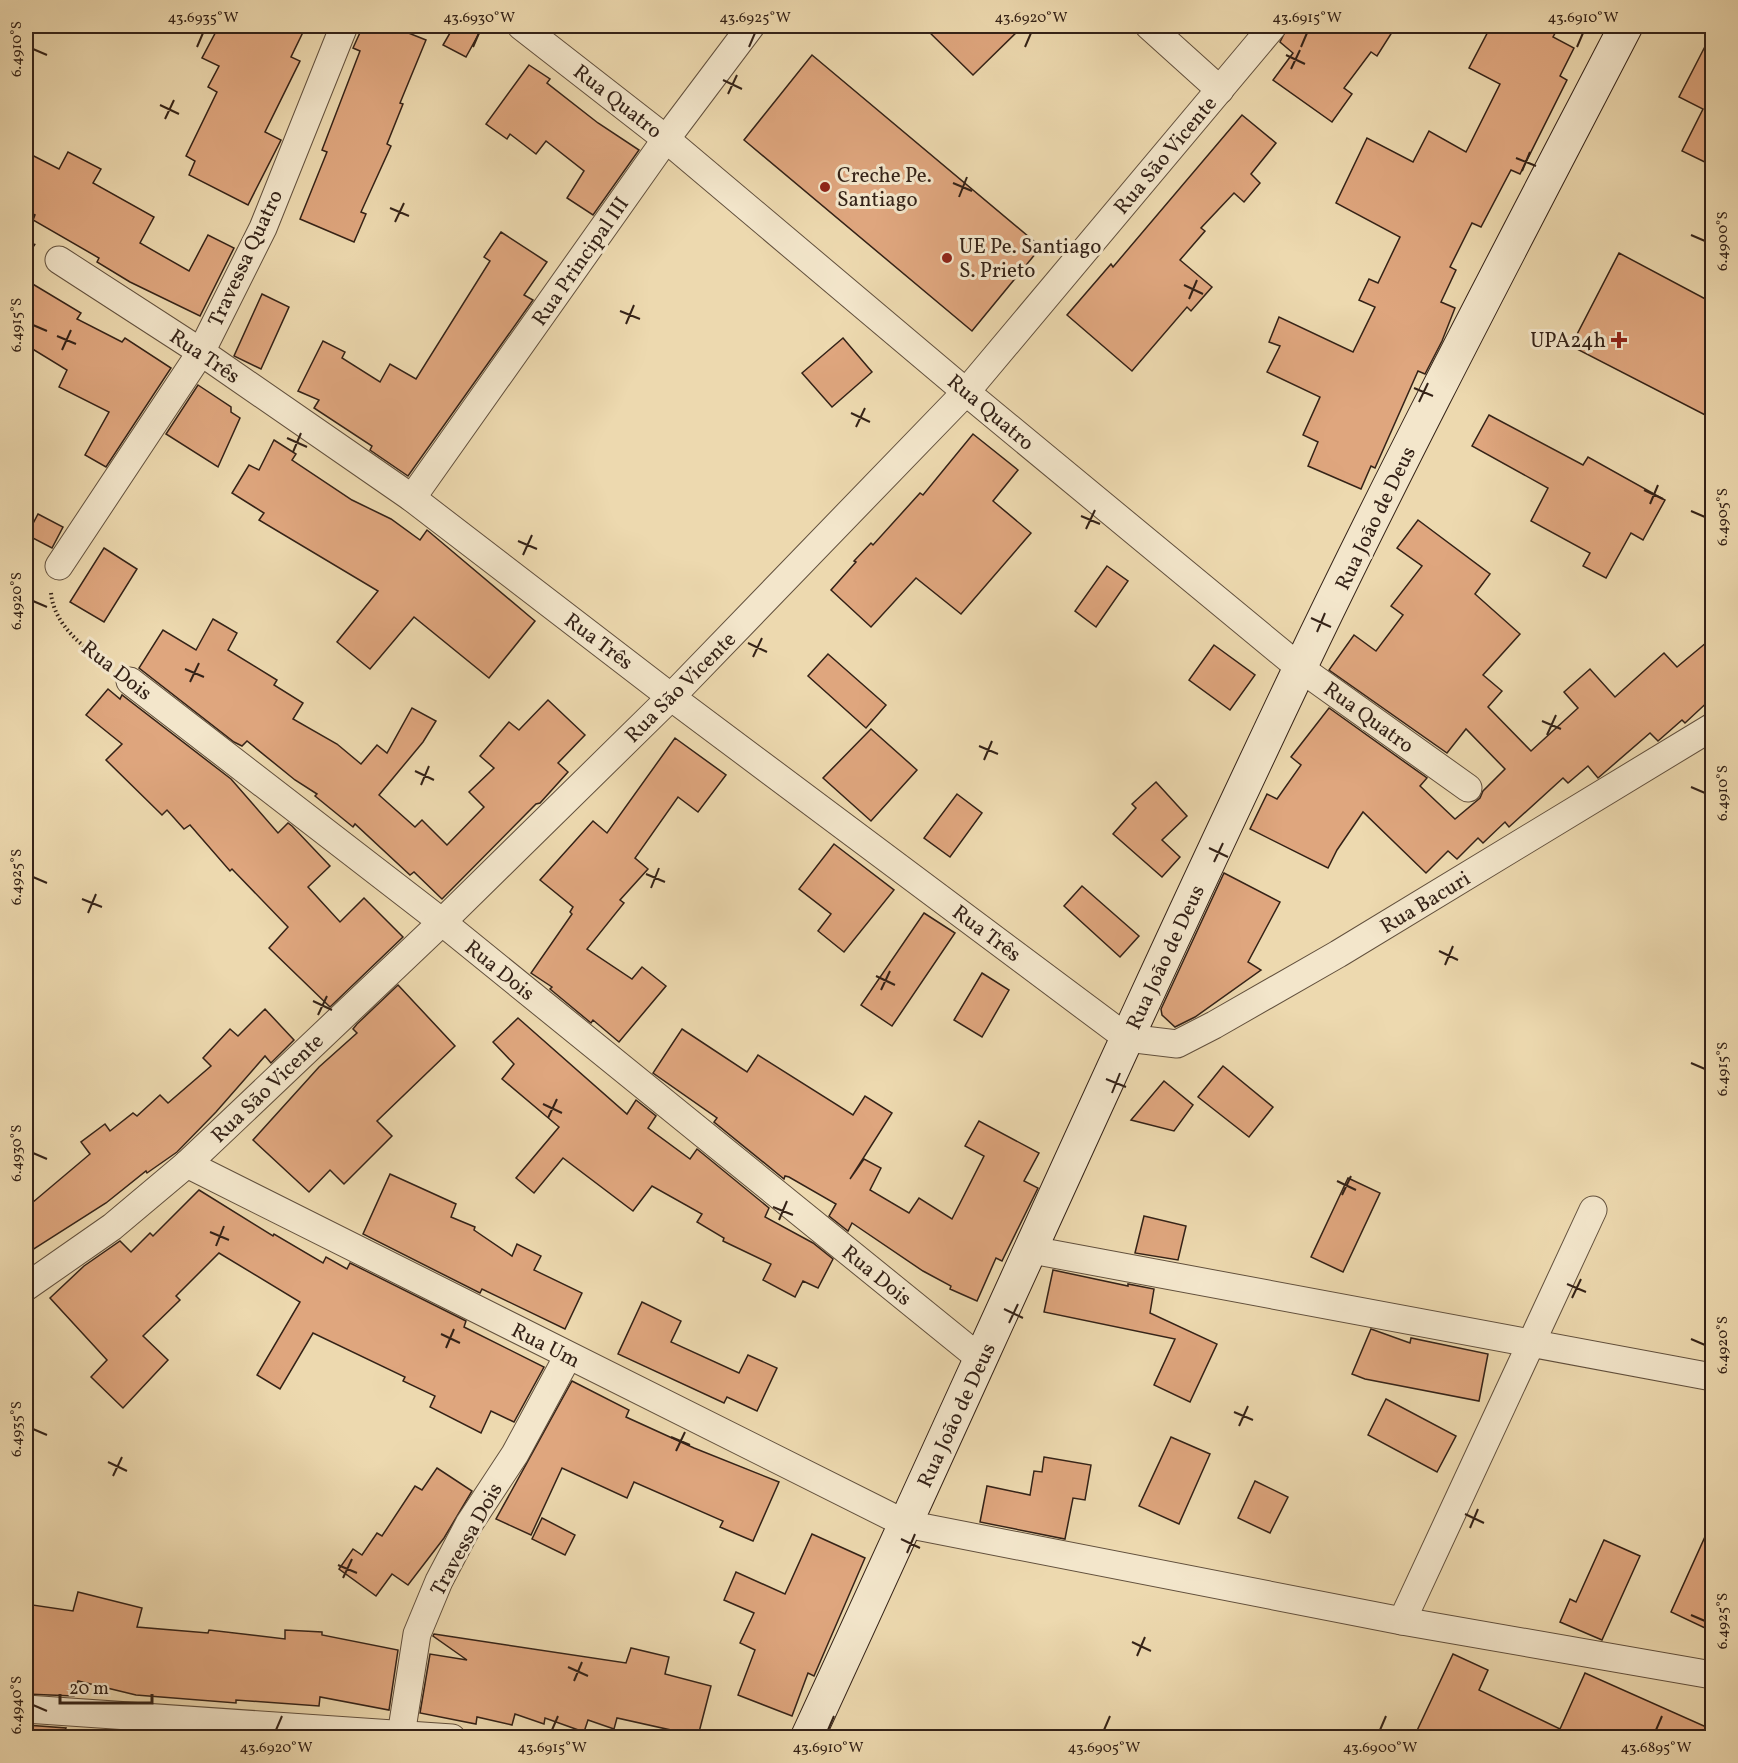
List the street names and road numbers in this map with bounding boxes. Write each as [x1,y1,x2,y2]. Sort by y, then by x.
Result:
street label: Rua Quatro [567,58,668,146]
street label: Rua São Vicente [1108,91,1224,221]
street label: Travessa Quatro [202,185,291,332]
street label: Rua Principal III [526,191,637,332]
street label: Rua Três [163,323,245,391]
street label: Rua Quatro [940,368,1040,458]
street label: Rua João de Deus [1329,442,1424,596]
street label: Rua Três [558,607,639,678]
street label: Rua São Vicente [619,626,743,750]
street label: Rua Dois [75,634,158,708]
street label: Rua Quatro [1317,675,1419,761]
street label: Rua Bacuri [1375,865,1476,942]
street label: Rua João de Deus [1120,880,1213,1035]
street label: Rua Três [946,899,1027,970]
street label: Rua Dois [458,934,540,1008]
street label: Rua São Vicente [205,1028,331,1150]
street label: Rua Dois [835,1239,917,1313]
street label: Rua Um [506,1317,585,1376]
street label: Rua João de Deus [911,1338,1004,1493]
street label: Travessa Dois [424,1478,510,1602]

